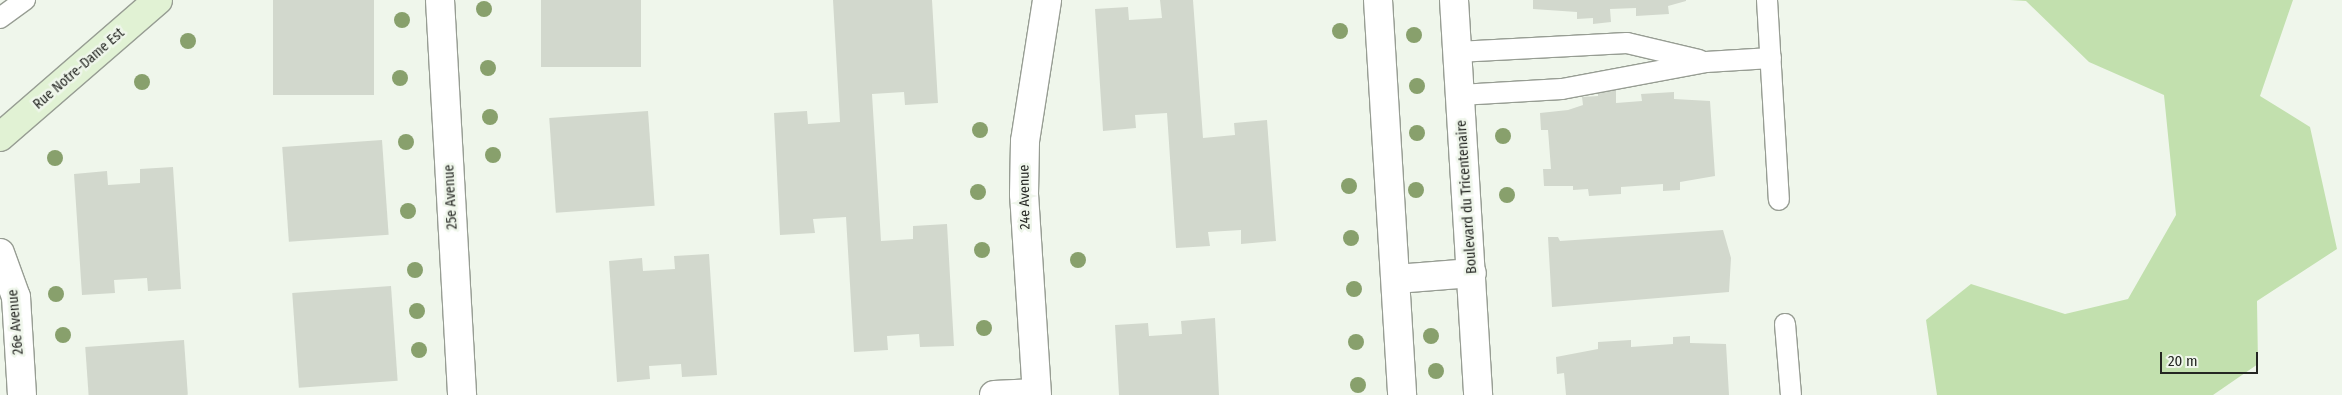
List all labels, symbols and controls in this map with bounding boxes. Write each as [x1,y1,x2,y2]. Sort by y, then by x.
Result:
street label: Rue Notre-Dame Est [30,25,128,113]
street label: Boulevard du Tricentenaire [1453,120,1481,274]
street label: 25e Avenue [441,164,461,230]
street label: 24e Avenue [1016,164,1034,230]
street label: 26e Avenue [5,289,27,355]
scale bar [2162,342,2260,374]
text: 20 m [2168,352,2198,370]

